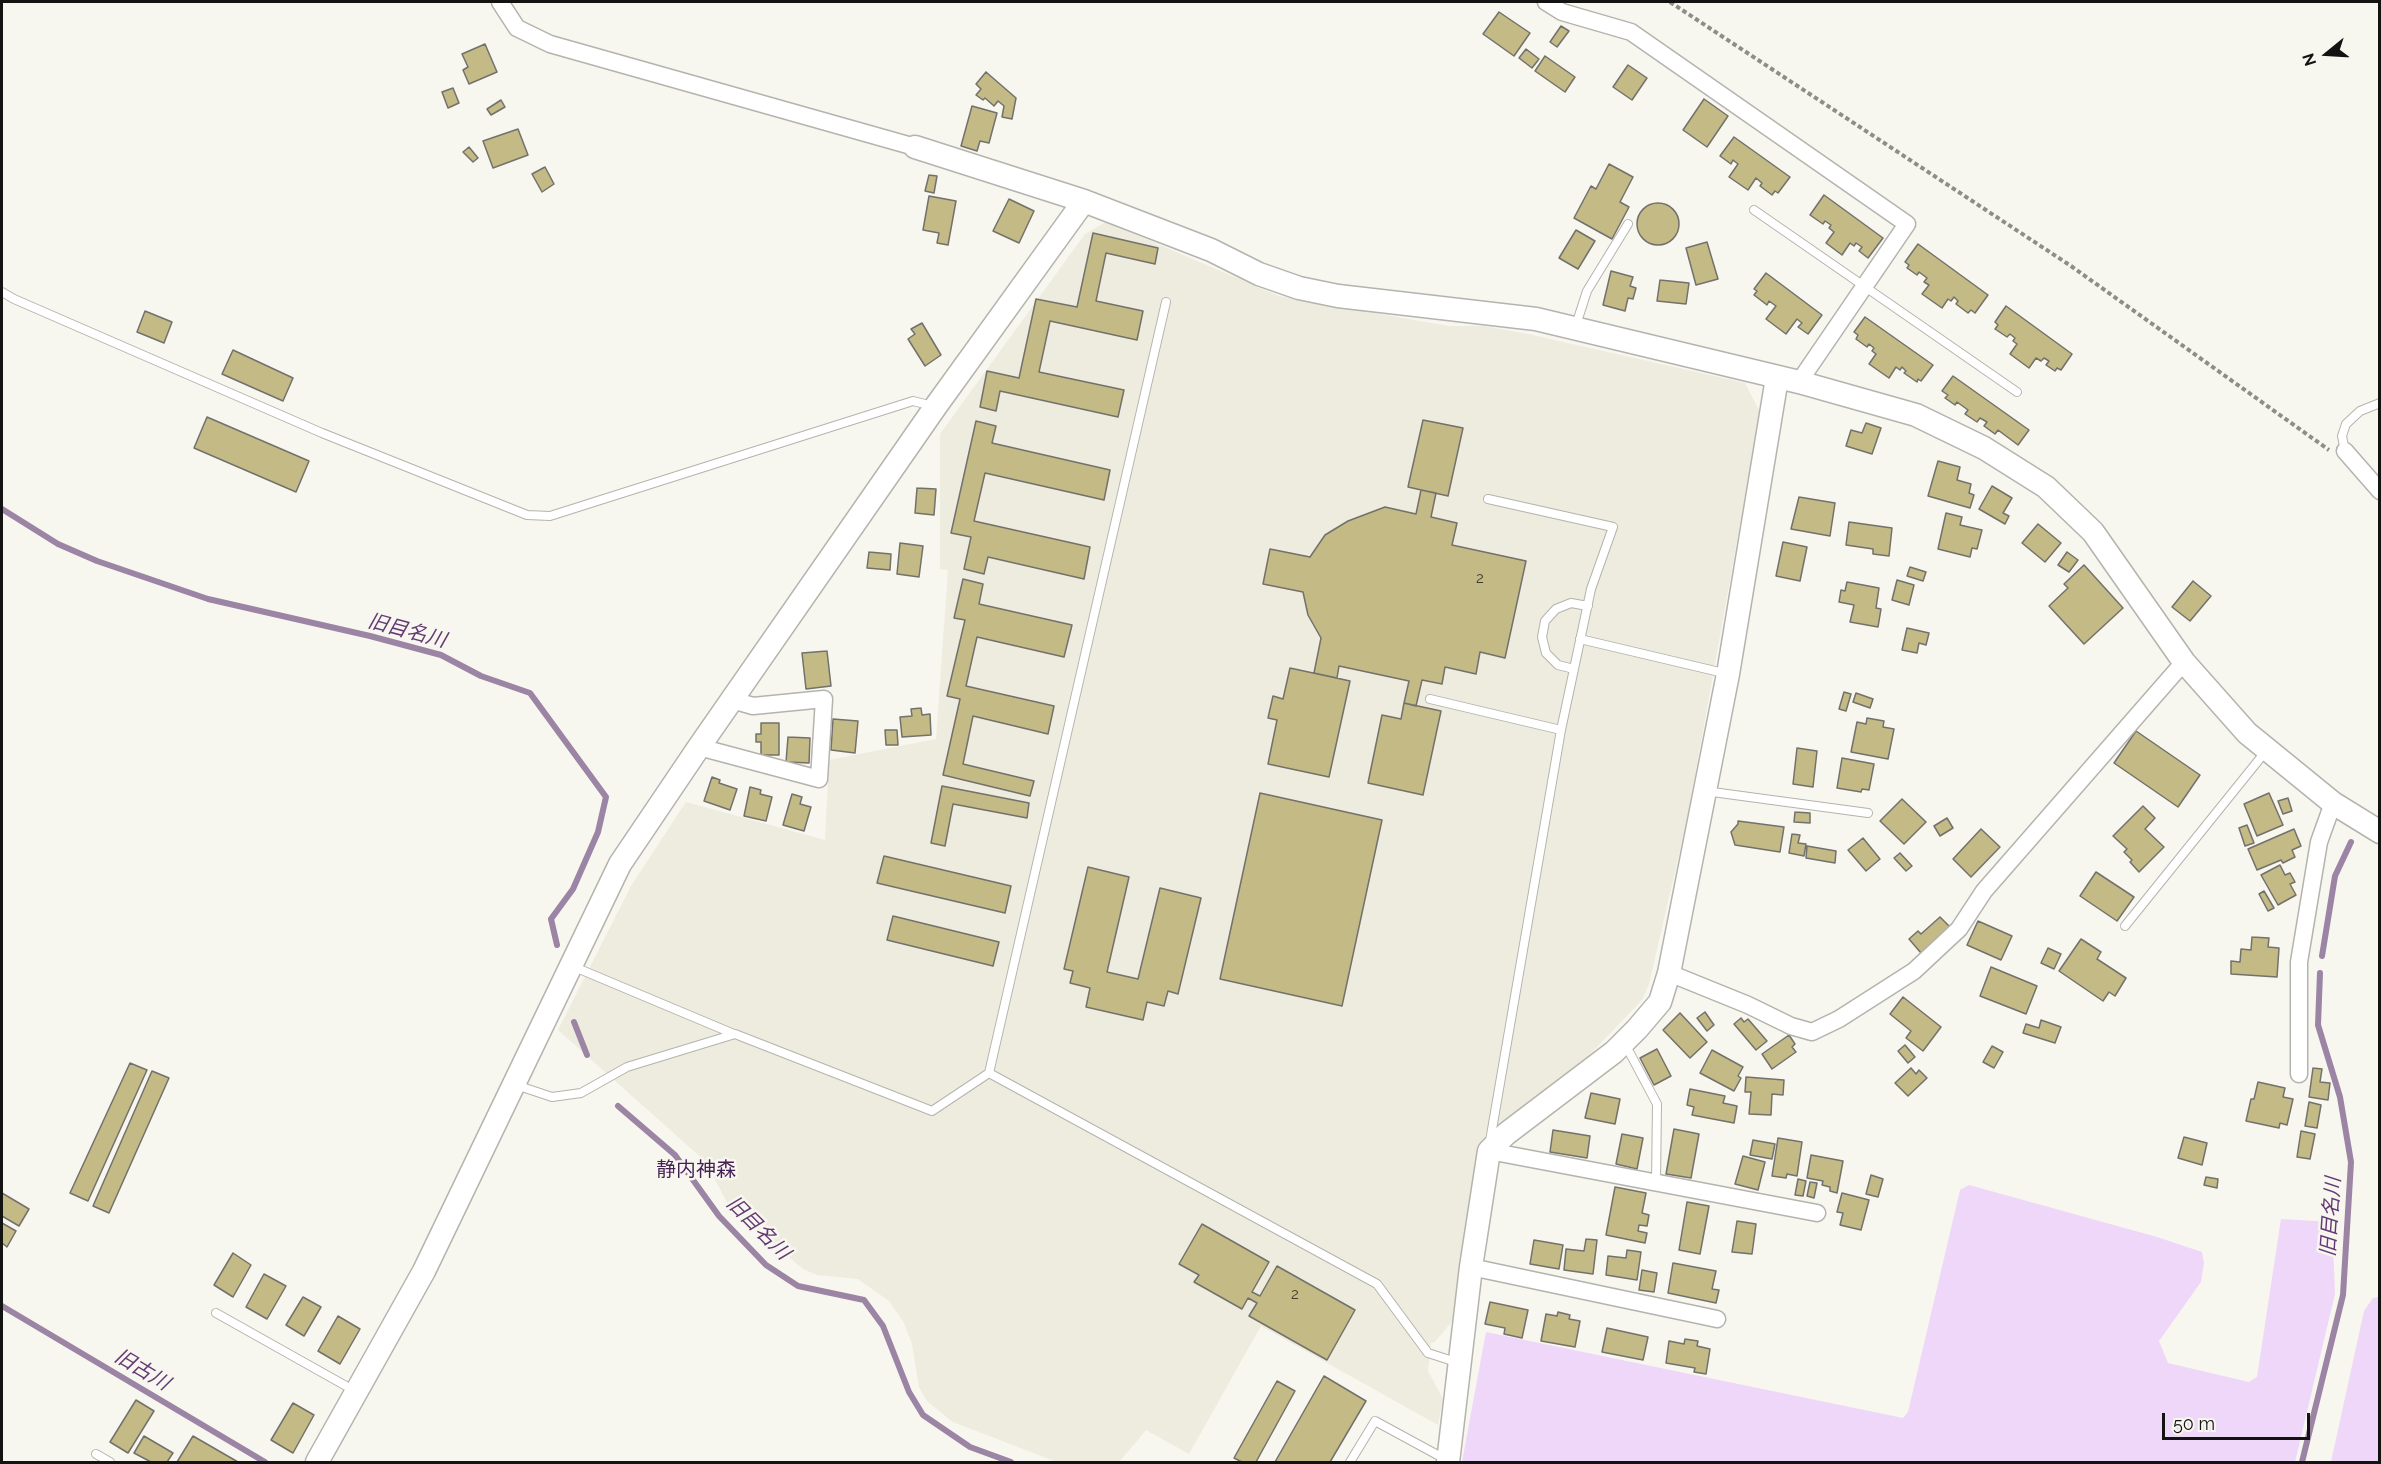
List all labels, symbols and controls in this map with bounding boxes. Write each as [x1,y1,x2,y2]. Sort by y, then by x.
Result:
north arrow [2297,24,2357,84]
text: N [2298,51,2320,68]
house number: 2 [1476,569,1484,587]
water label: 旧目名川 [365,609,449,653]
district label: 静内神森 [656,1158,736,1182]
water label: 旧目名川 [2316,1176,2346,1258]
water label: 旧目名川 [721,1191,795,1265]
house number: 2 [1291,1285,1299,1303]
water label: 旧古川 [110,1344,174,1396]
scale bar [2165,1401,2314,1439]
text: 50 m [2173,1413,2215,1434]

